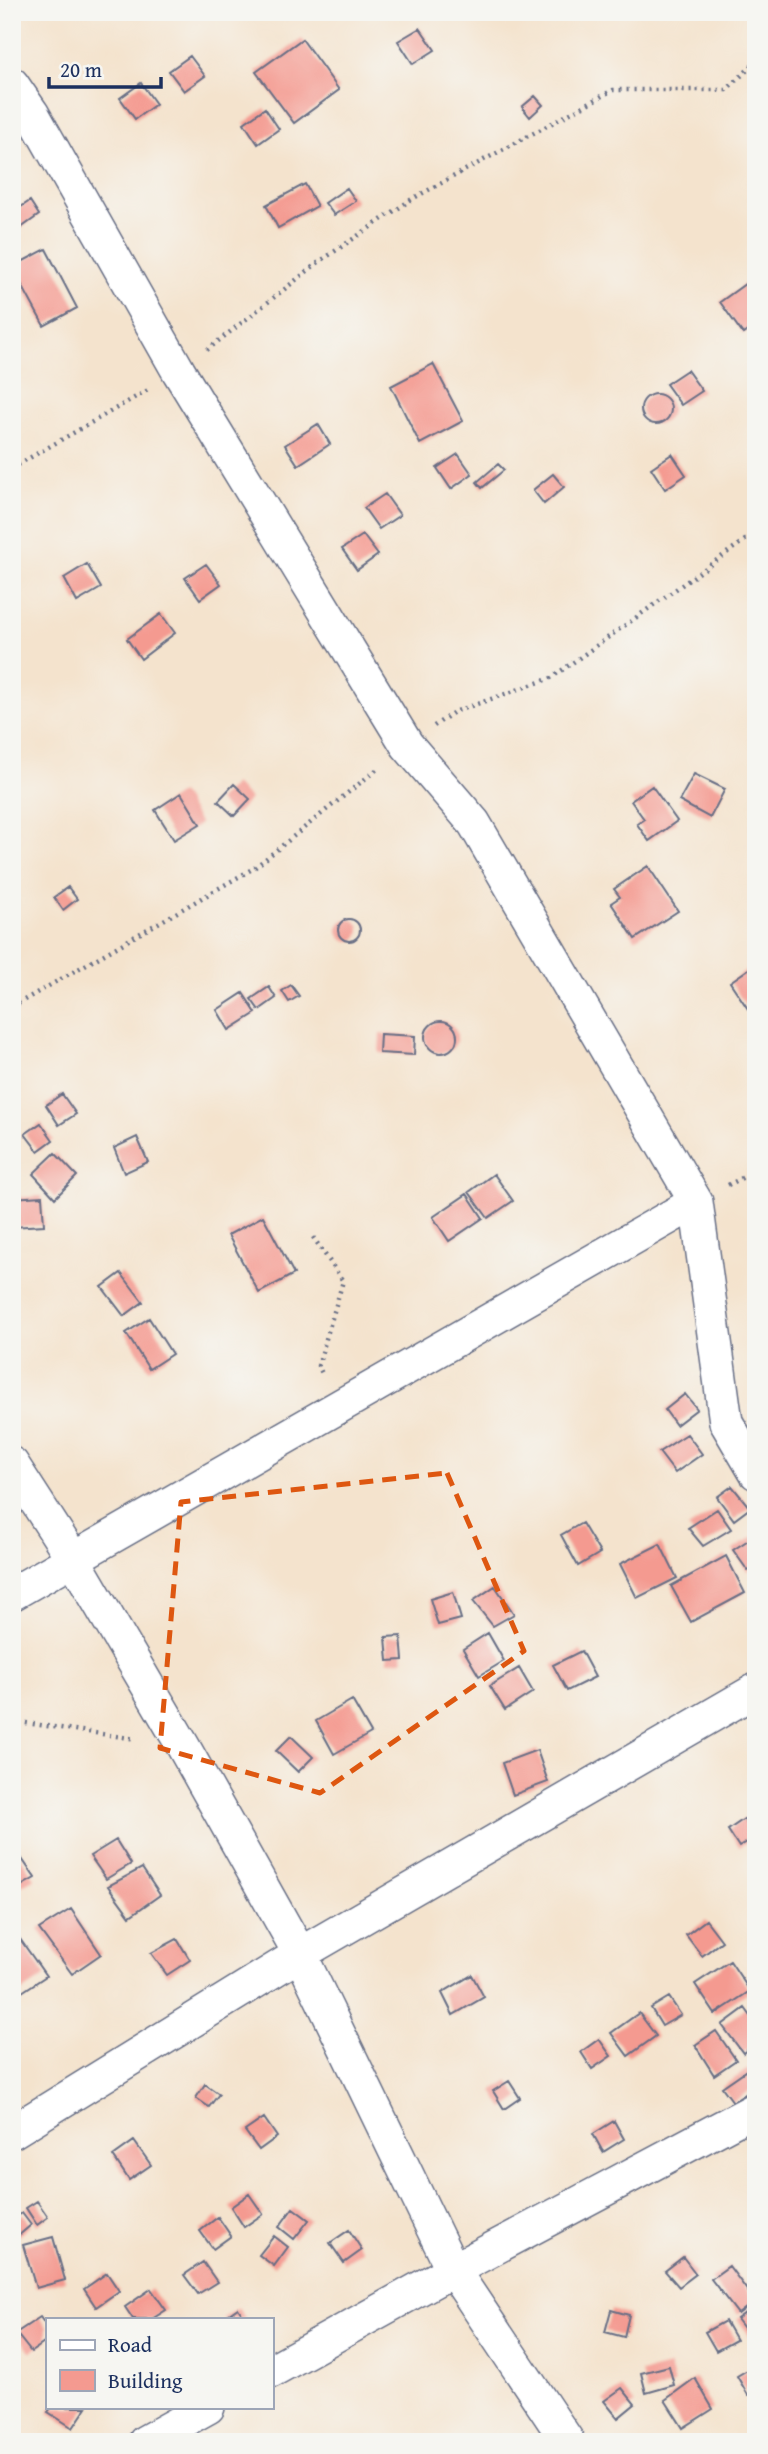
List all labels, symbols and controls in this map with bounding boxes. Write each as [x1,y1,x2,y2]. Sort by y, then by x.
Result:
scale bar [49,46,161,90]
text: 20 m [60,54,102,85]
legend [46,2318,273,2408]
text: Road [108,2329,153,2360]
text: Building [108,2365,183,2396]

